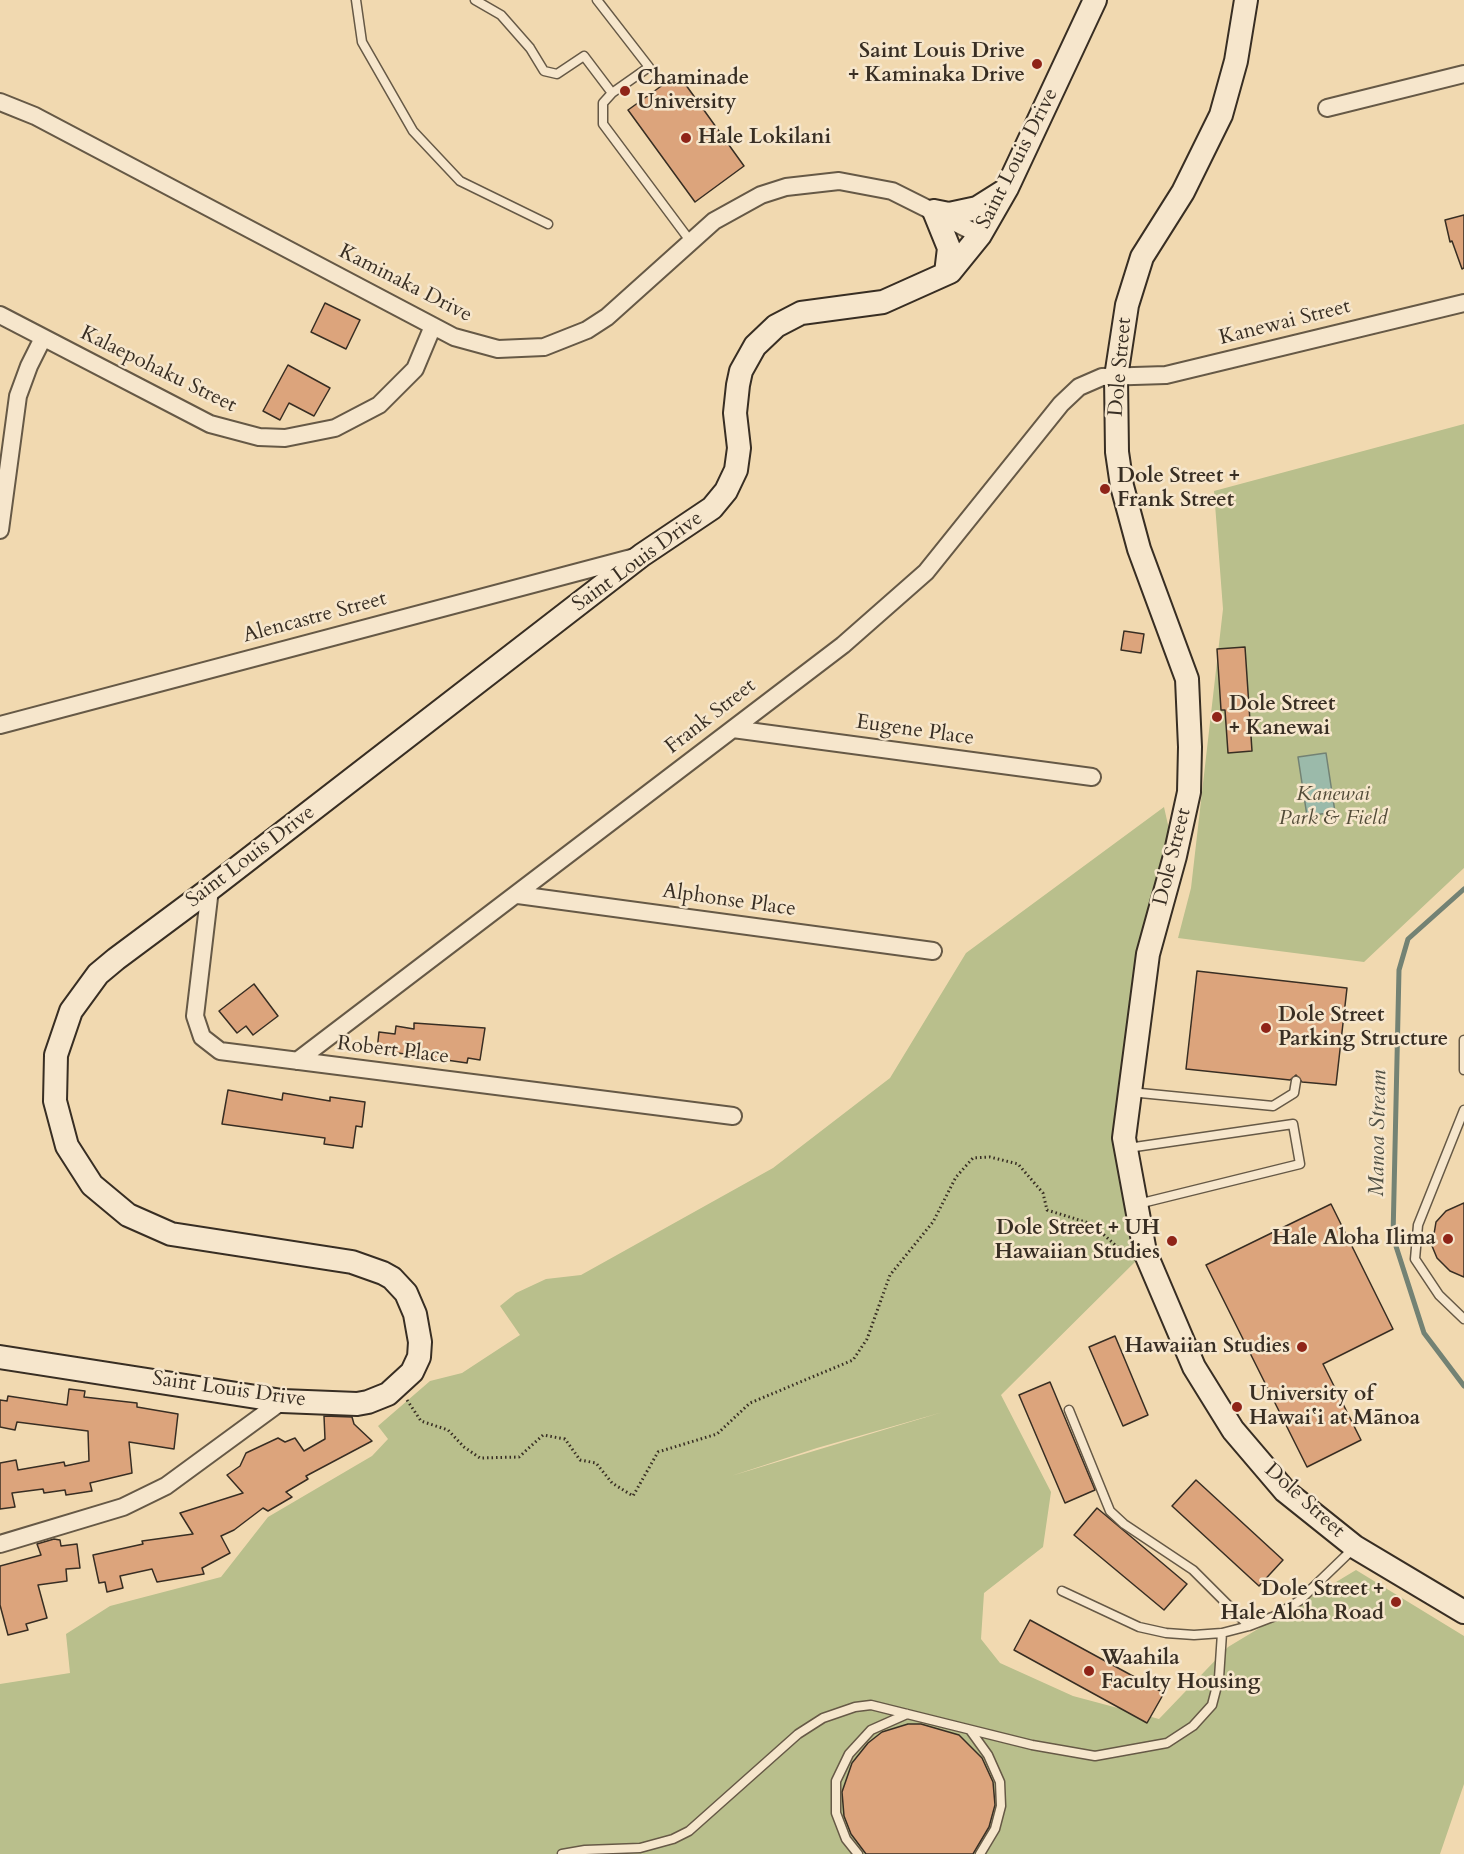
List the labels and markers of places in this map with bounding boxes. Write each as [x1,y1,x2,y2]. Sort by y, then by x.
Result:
place label: Saint Louis Drive + Kaminaka Drive [848,39,1025,89]
marker: Saint Louis Drive + Kaminaka Drive [1030,57,1044,71]
place label: Chaminade University [637,66,749,116]
marker: Chaminade University [618,84,632,98]
place label: Hale Lokilani [698,125,831,151]
marker: Hale Lokilani [679,131,693,145]
place label: Dole Street + Frank Street [1117,464,1240,514]
marker: Dole Street + Frank Street [1098,482,1112,496]
place label: Dole Street + Kanewai [1229,692,1335,742]
marker: Dole Street + Kanewai [1210,710,1224,724]
place label: Dole Street Parking Structure [1278,1003,1448,1053]
marker: Dole Street Parking Structure [1259,1021,1273,1035]
place label: Dole Street + UH Hawaiian Studies [994,1216,1160,1266]
place label: Hale Aloha Ilima [1272,1226,1436,1252]
marker: Hale Aloha Ilima [1441,1232,1455,1246]
marker: Dole Street + UH Hawaiian Studies [1165,1234,1179,1248]
place label: Hawaiian Studies [1124,1334,1290,1360]
marker: Hawaiian Studies [1295,1340,1309,1354]
place label: University of Hawaiʻi at Mānoa [1249,1382,1420,1432]
marker: University of Hawaiʻi at Mānoa [1230,1400,1244,1414]
place label: Dole Street + Hale Aloha Road [1220,1577,1384,1627]
marker: Dole Street + Hale Aloha Road [1389,1595,1403,1609]
place label: Waahila Faculty Housing [1101,1646,1260,1696]
marker: Waahila Faculty Housing [1082,1664,1096,1678]

